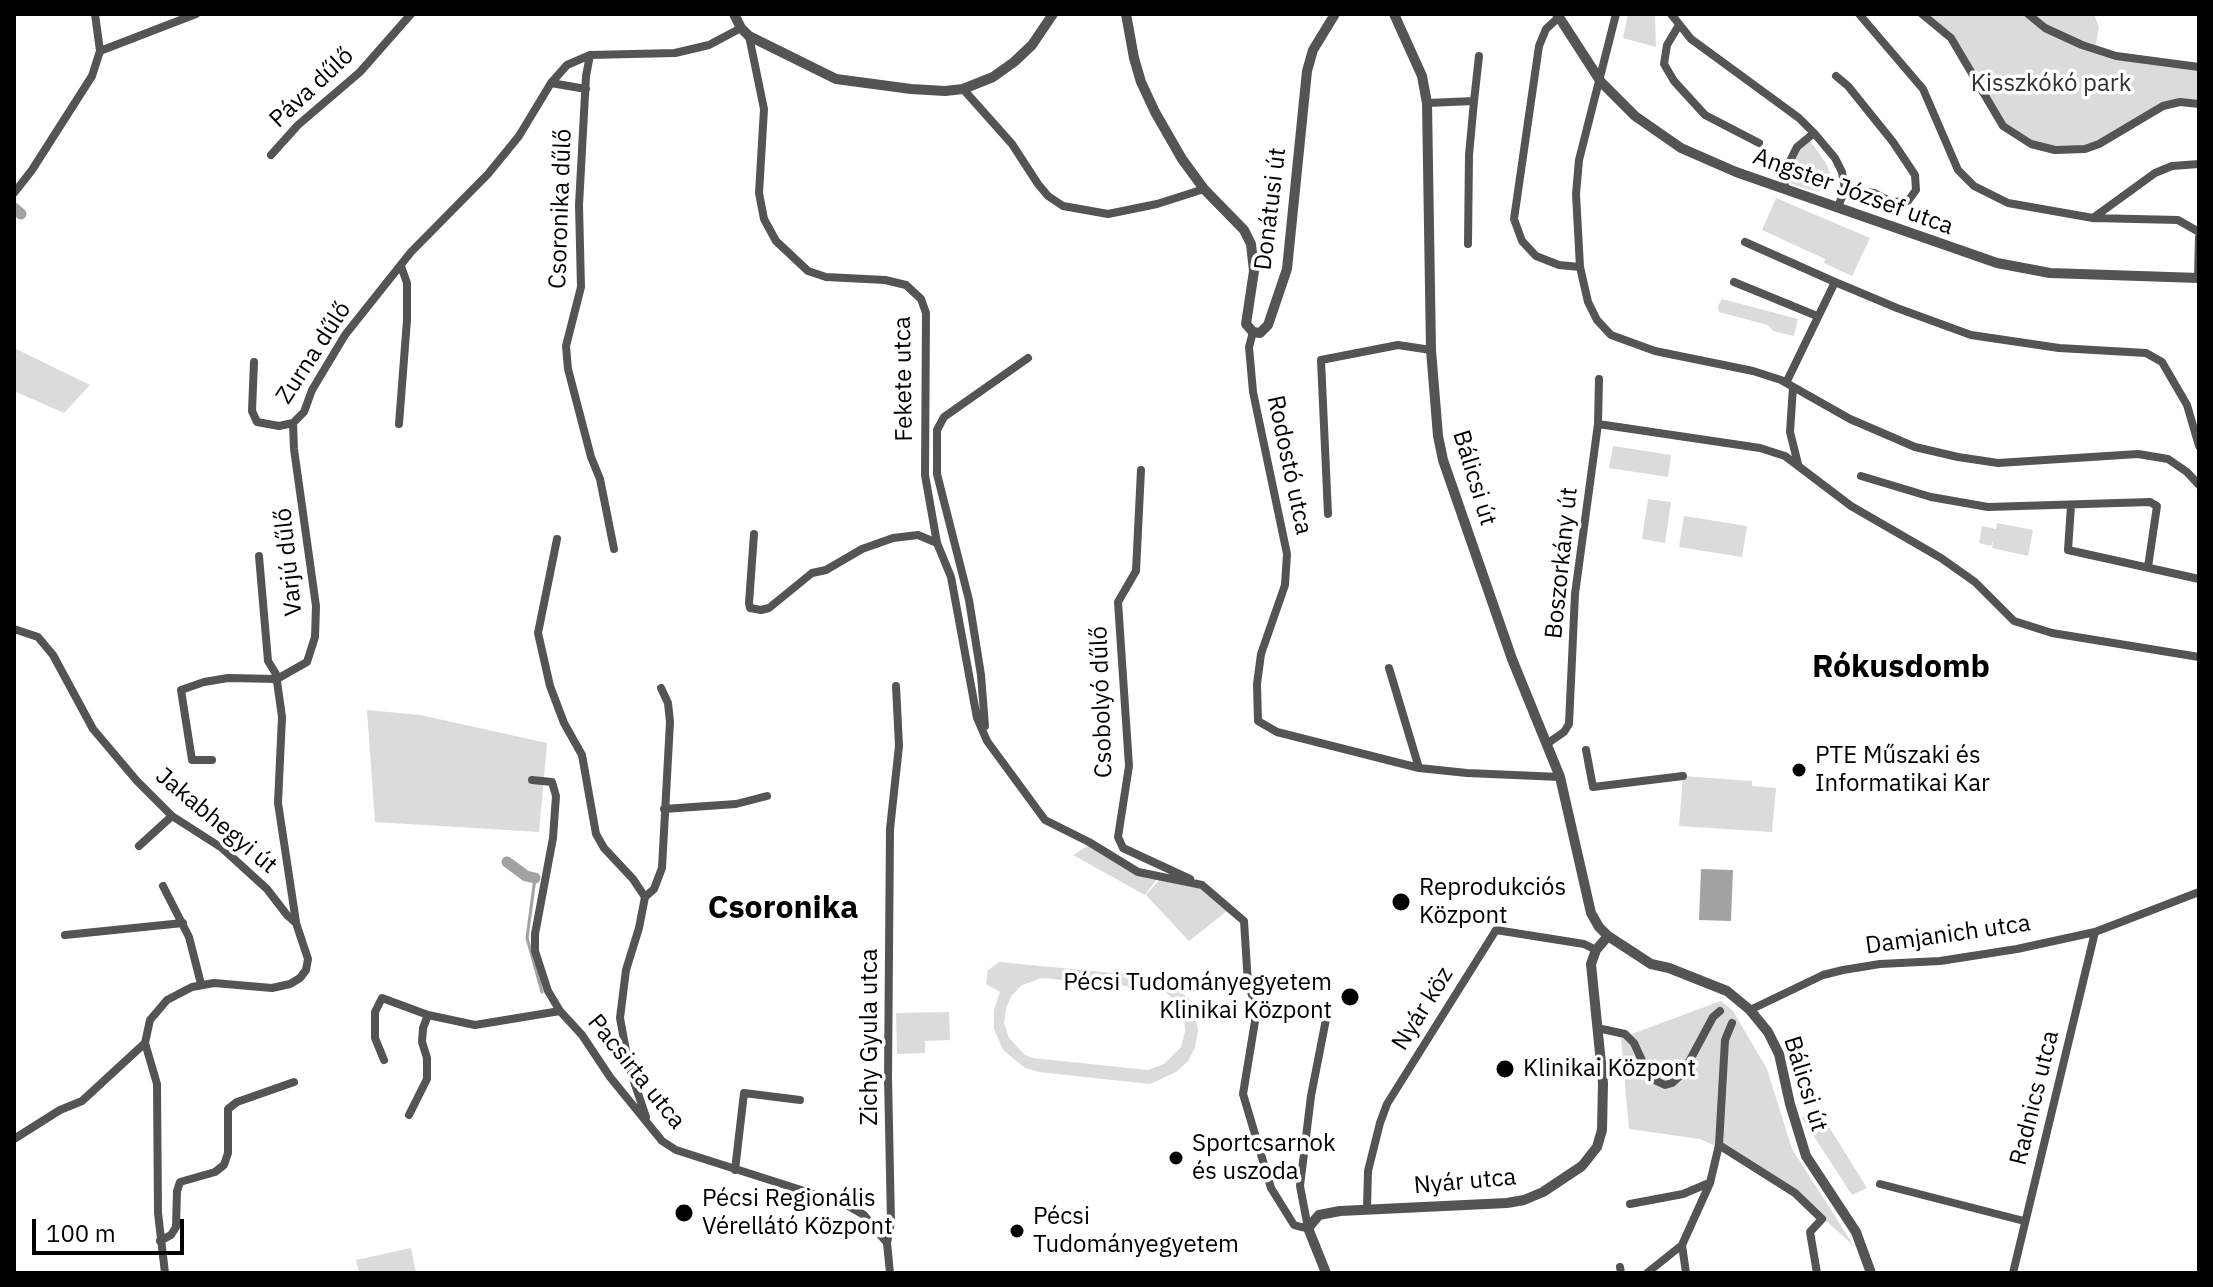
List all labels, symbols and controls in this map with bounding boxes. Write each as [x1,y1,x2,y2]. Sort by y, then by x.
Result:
street label: Páva dűlő [264,42,360,134]
park label: Kisszkókó park [1971,70,2131,98]
street label: Csoronika dűlő [544,128,578,290]
street label: Angster József utca [1749,142,1957,242]
street label: Donátusi út [1249,146,1293,272]
street label: Zurna dűlő [270,297,358,409]
street label: Fekete utca [889,316,919,442]
street label: Rodostó utca [1260,393,1318,537]
street label: Bálicsi út [1446,427,1502,529]
street label: Boszorkány út [1540,486,1584,640]
street label: Varjú dűlő [269,507,309,617]
street label: Csobolyó dűlő [1085,625,1119,779]
district label: Rókusdomb [1812,649,1990,687]
place label: PTE Műszaki és Informatikai Kar [1815,742,1990,798]
marker: PTE Műszaki és Informatikai Kar [1790,761,1808,779]
street label: Jakabhegyi út [149,762,283,880]
place label: Reprodukciós Központ [1419,874,1566,930]
district label: Csoronika [708,890,858,928]
marker: Reprodukciós Központ [1390,891,1412,913]
street label: Damjanich utca [1864,909,2032,961]
street label: Zichy Gyula utca [856,948,884,1126]
street label: Nyár köz [1386,962,1460,1056]
place label: Pécsi Tudományegyetem Klinikai Központ [1063,969,1332,1025]
marker: Pécsi Tudományegyetem Klinikai Központ [1339,986,1361,1008]
street label: Pacsirta utca [581,1009,691,1135]
street label: Radnics utca [2004,1028,2066,1168]
street label: Bálicsi út [1777,1033,1833,1135]
place label: Klinikai Központ [1523,1055,1696,1083]
marker: Klinikai Központ [1494,1058,1516,1080]
place label: Sportcsarnok és uszoda [1192,1130,1336,1186]
marker: Sportcsarnok és uszoda [1167,1149,1185,1167]
street label: Nyár utca [1413,1163,1517,1201]
place label: Pécsi Regionális Vérellátó Központ [702,1185,893,1241]
marker: Pécsi Regionális Vérellátó Központ [673,1202,695,1224]
scale bar [36,1203,188,1253]
place label: Pécsi Tudományegyetem [1033,1203,1239,1259]
text: 100 m [46,1217,116,1249]
marker: Pécsi Tudományegyetem [1008,1222,1026,1240]

